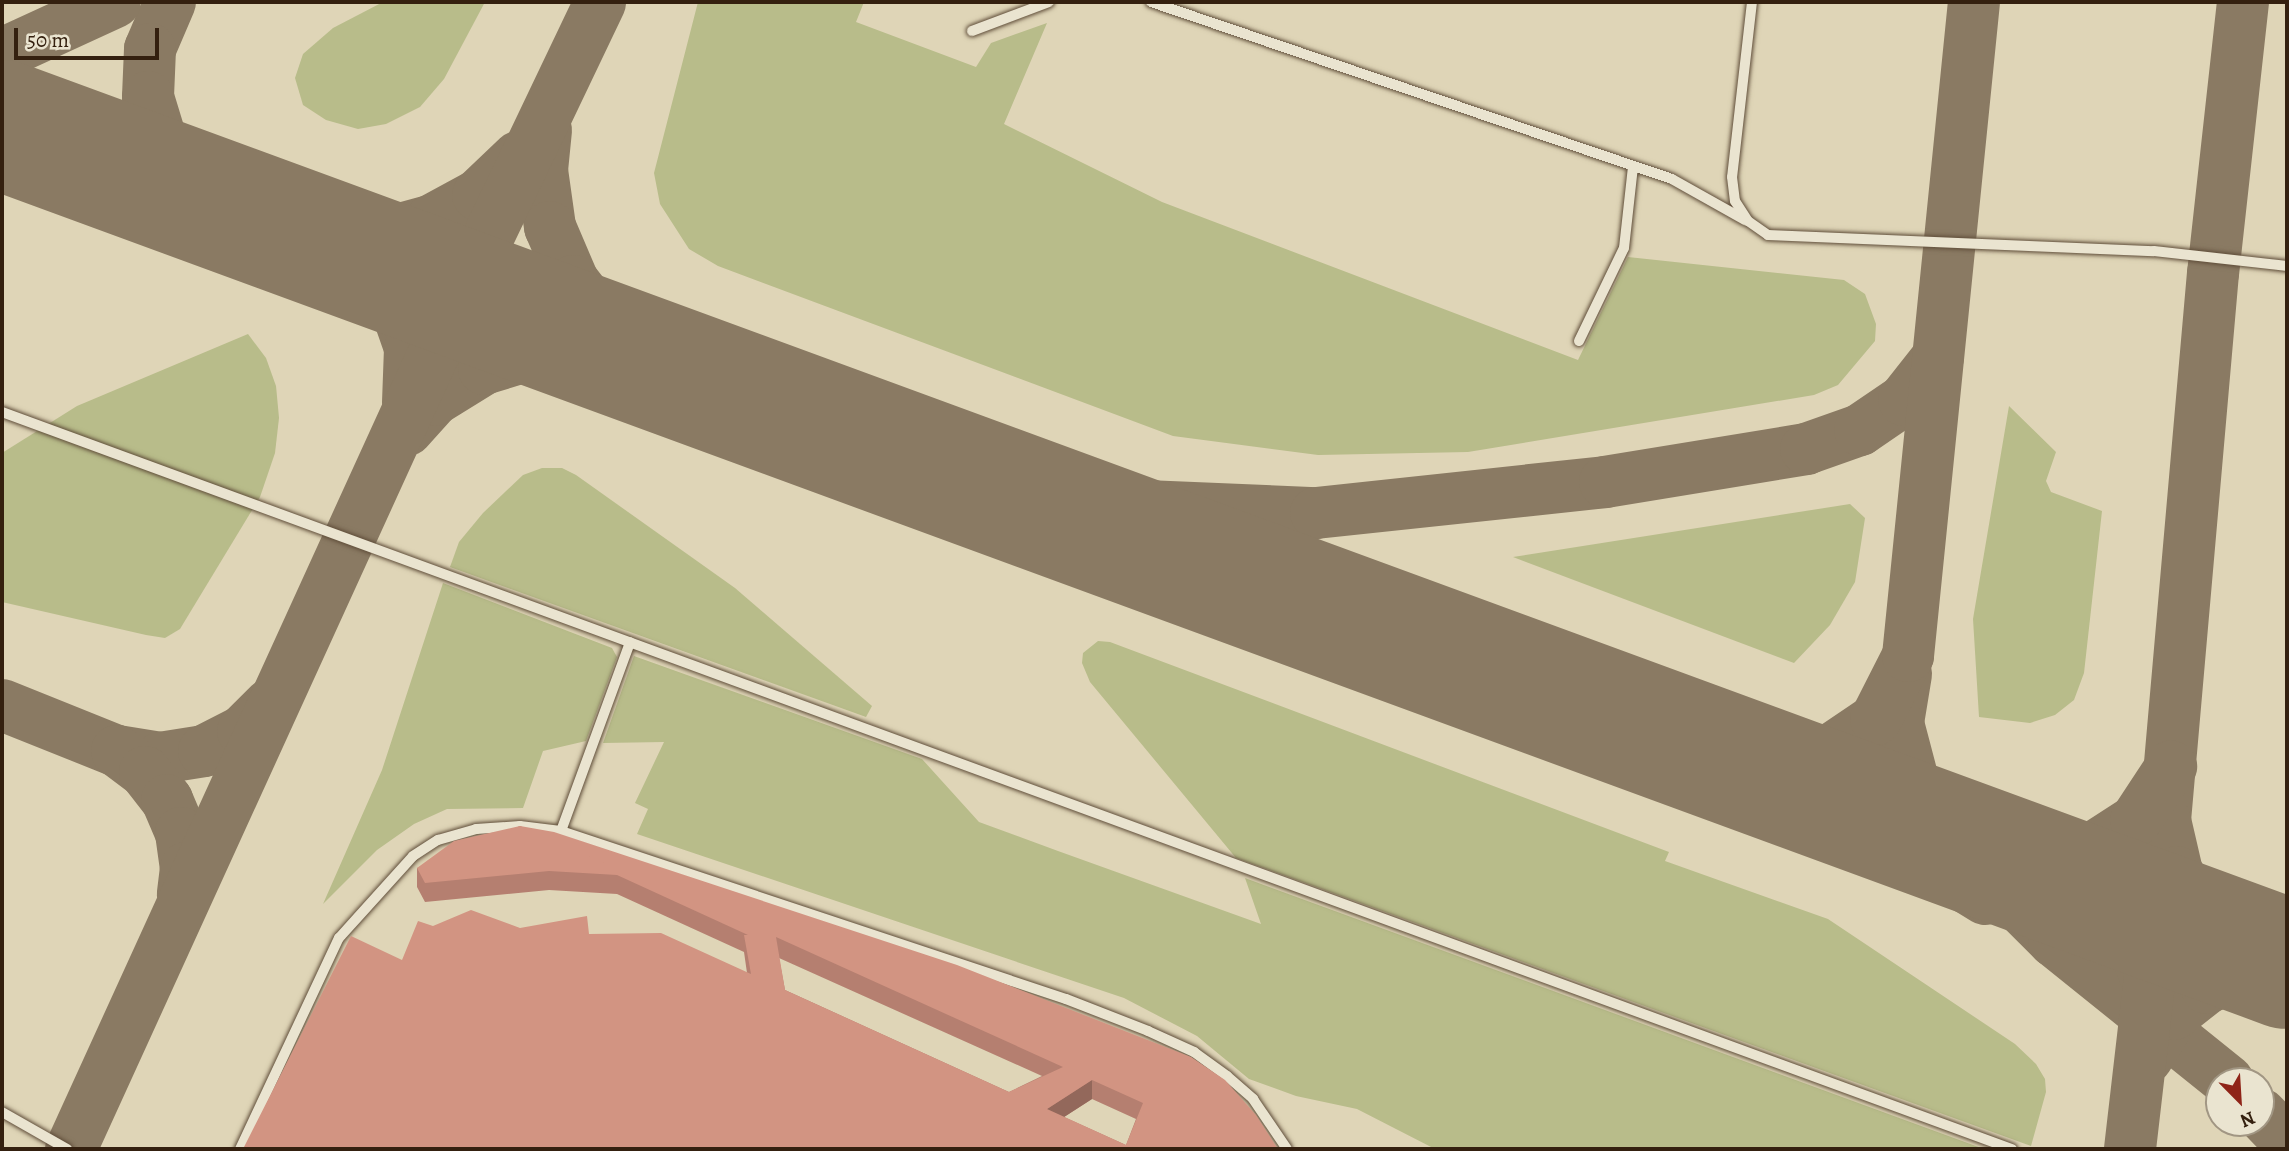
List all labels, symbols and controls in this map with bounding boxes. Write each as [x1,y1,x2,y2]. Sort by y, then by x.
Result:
scale bar [18,14,163,58]
text: 50 m [27,26,69,54]
north arrow [2205,1067,2275,1137]
text: N [2236,1105,2259,1134]

